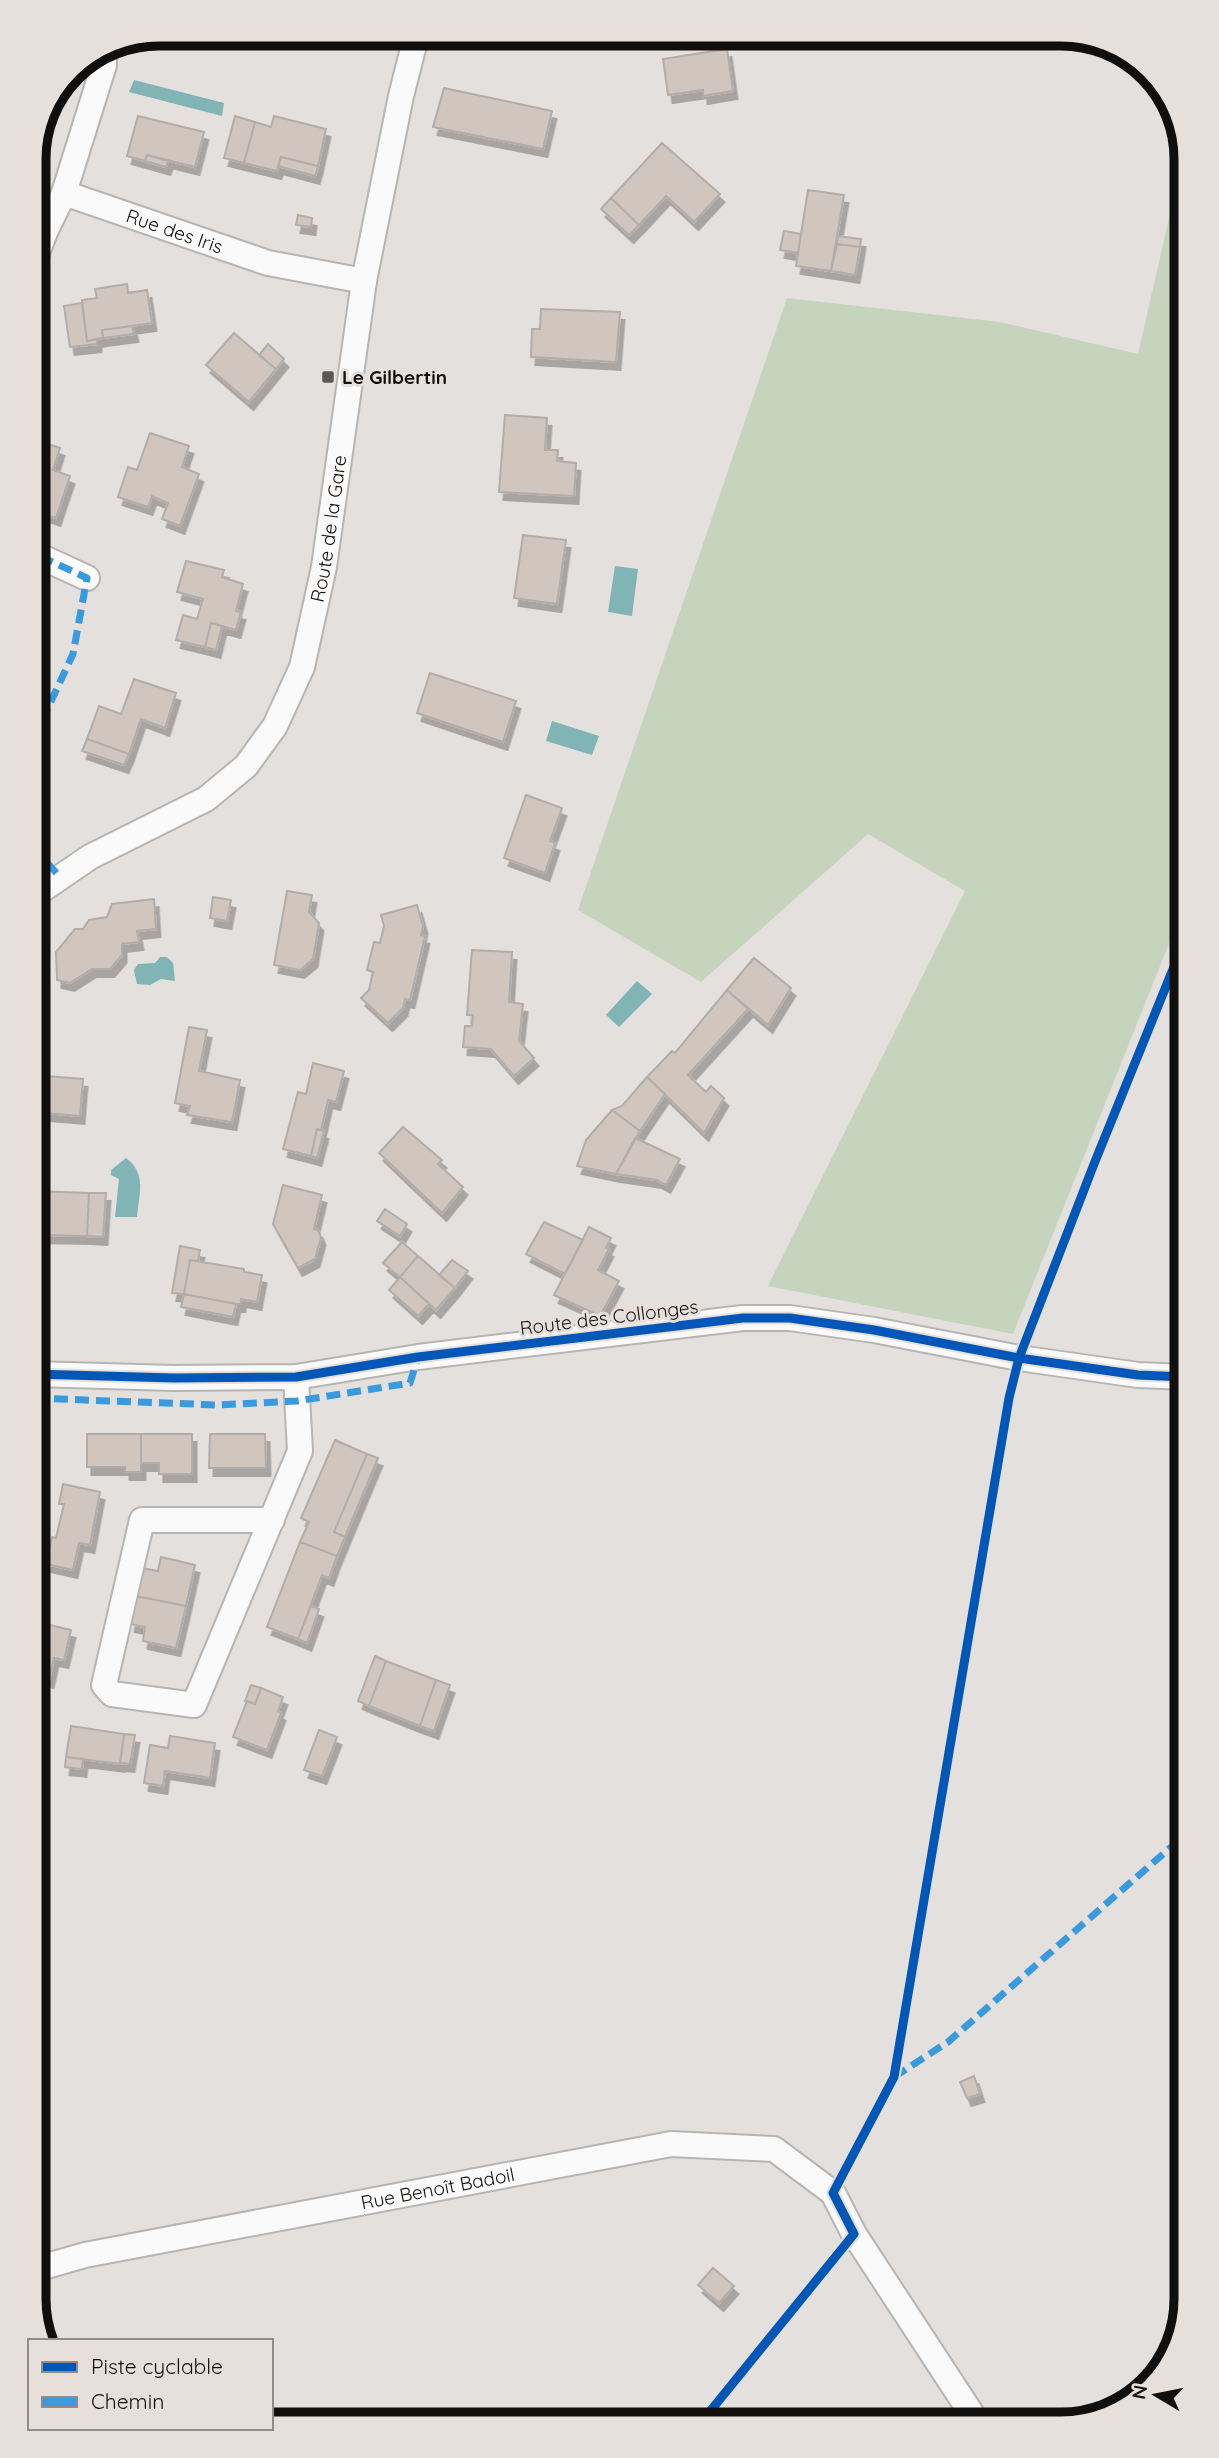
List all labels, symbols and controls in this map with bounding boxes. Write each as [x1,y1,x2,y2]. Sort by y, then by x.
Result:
street label: Rue des Iris [123,203,226,259]
place label: Le Gilbertin [342,365,447,389]
marker: Le Gilbertin [320,369,336,385]
street label: Route de la Gare [305,454,352,604]
street label: Route des Collonges [518,1294,700,1340]
street label: Rue Benoît Badoil [359,2162,516,2215]
legend [28,2339,273,2430]
text: Piste cyclable [91,2353,223,2379]
north arrow [1121,2360,1191,2430]
text: N [1126,2383,1152,2401]
text: Chemin [91,2388,164,2414]

